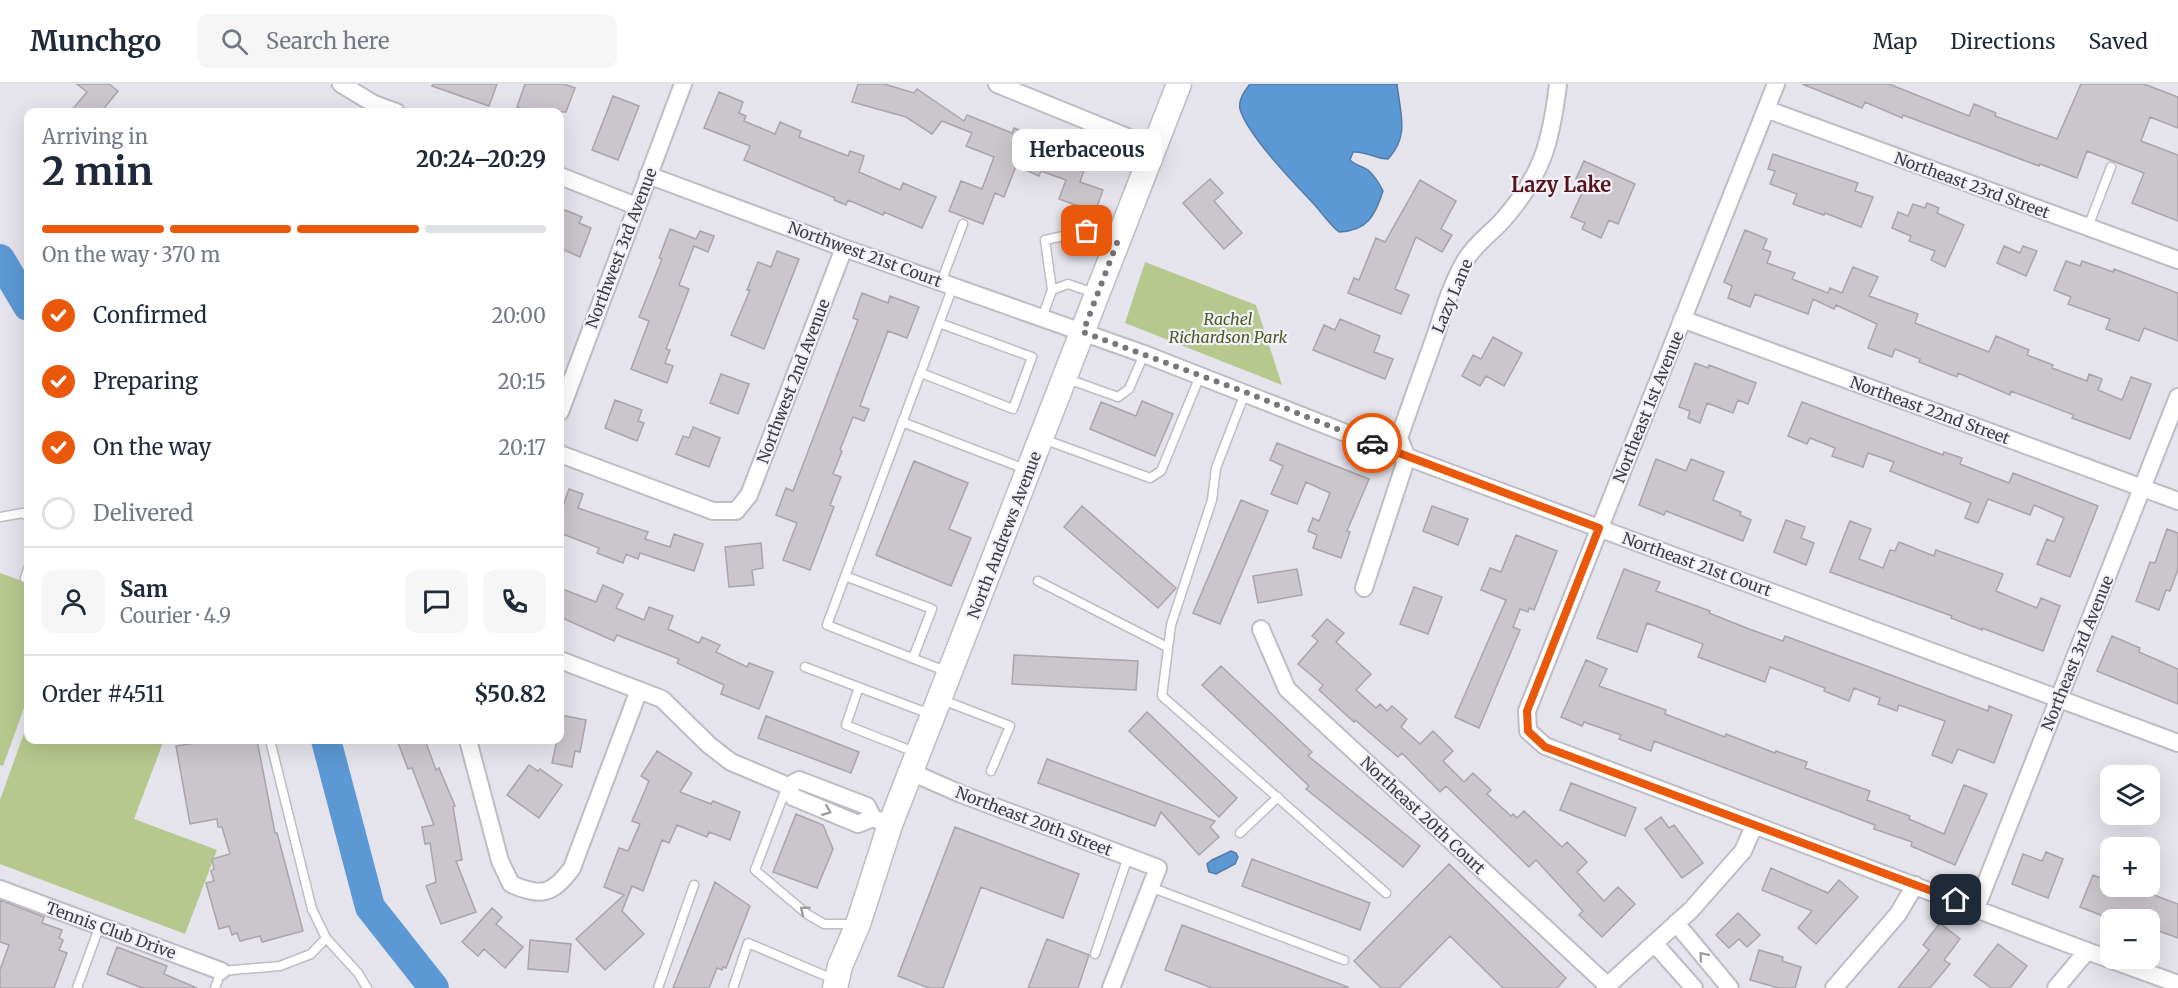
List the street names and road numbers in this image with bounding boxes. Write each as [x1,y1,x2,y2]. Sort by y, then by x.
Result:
street label: Northeast 23rd Street [1892,148,2053,223]
street label: Northwest 3rd Avenue [581,165,661,331]
street label: Northwest 21st Court [785,217,945,291]
street label: Lazy Lane [1427,256,1477,336]
street label: Northwest 2nd Avenue [752,296,834,466]
street label: Northeast 1st Avenue [1608,328,1688,486]
street label: Northeast 22nd Street [1847,372,2013,449]
street label: North Andrews Avenue [963,449,1045,621]
street label: Northeast 21st Court [1620,528,1775,601]
street label: Northeast 3rd Avenue [2037,573,2117,733]
street label: Northeast 20th Court [1356,752,1490,879]
street label: Northeast 20th Street [953,782,1116,860]
street label: Tennis Club Drive [43,897,179,963]

